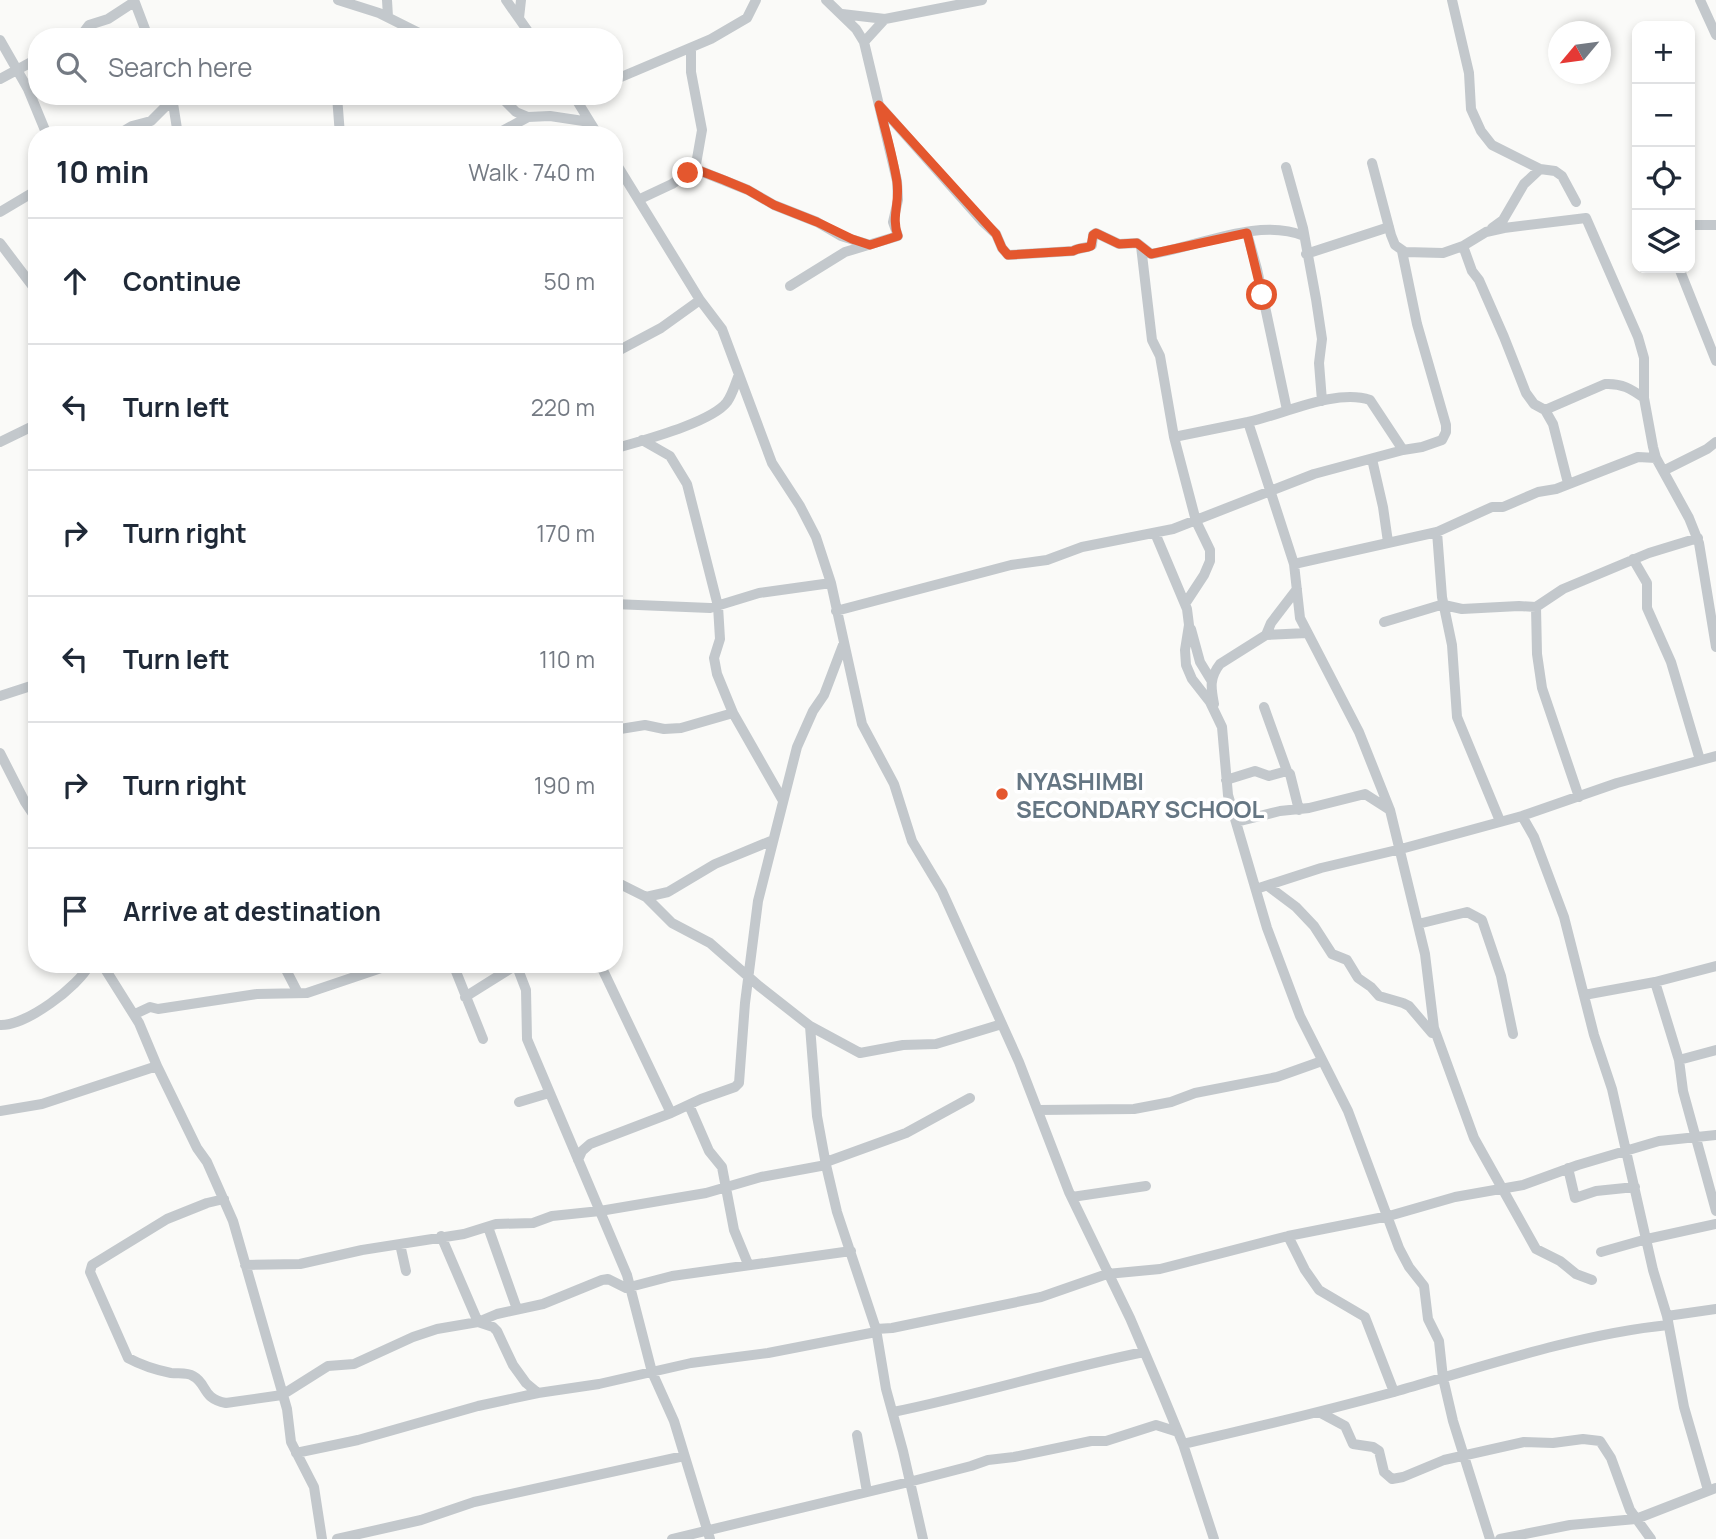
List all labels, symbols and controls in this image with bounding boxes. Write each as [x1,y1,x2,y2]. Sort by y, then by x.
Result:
north arrow [1548,21,1611,84]
map controls [1632,21,1695,273]
button: + [1632,21,1695,84]
search box [28,28,623,105]
icon: search [52,48,90,86]
text: Search here [108,49,253,85]
button: − [1632,84,1695,147]
button: locate [1632,147,1695,210]
text: 10 min [56,151,149,192]
text: Walk · 740 m [468,156,595,188]
route end [672,157,703,188]
button: layers [1632,210,1695,273]
icon: ahead [56,262,94,300]
text: Continue [123,263,241,299]
text: 50 m [544,265,595,297]
route start [1246,279,1277,310]
icon: left [56,388,94,426]
text: Turn left [123,389,230,425]
text: 220 m [531,391,595,423]
icon: right [56,514,94,552]
text: Turn right [123,515,247,551]
text: 170 m [536,517,595,549]
icon: left [56,640,94,678]
text: Turn left [123,641,230,677]
text: 110 m [539,643,595,675]
place label: NYASHIMBI SECONDARY SCHOOL [1016,764,1264,825]
icon: right [56,766,94,804]
text: Turn right [123,767,247,803]
text: 190 m [534,769,595,801]
marker: NYASHIMBI SECONDARY SCHOOL [994,786,1010,802]
icon: arrive [56,892,94,930]
text: Arrive at destination [123,893,381,929]

